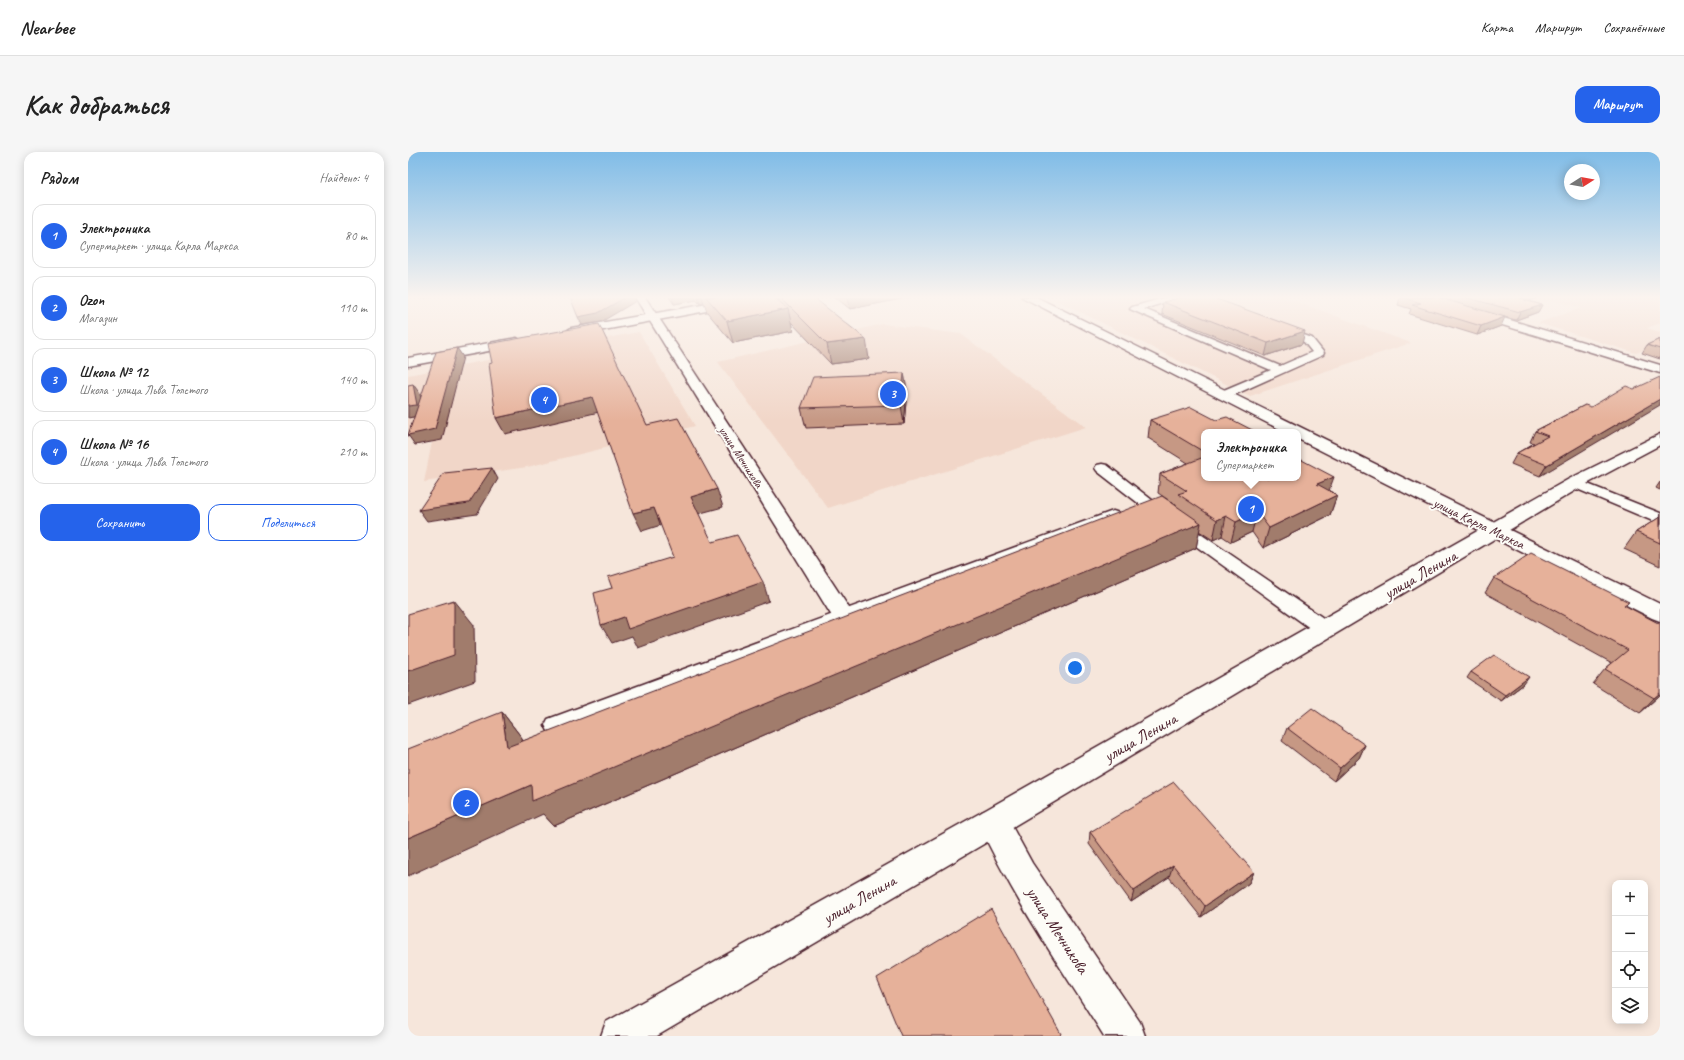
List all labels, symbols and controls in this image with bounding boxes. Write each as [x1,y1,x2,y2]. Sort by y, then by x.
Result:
text: Nearbee [20,16,74,40]
text: Карта [1481,19,1513,36]
text: Маршрут [1535,19,1581,36]
text: Сохранённые [1603,19,1664,36]
button: Маршрут [1575,86,1660,123]
text: Как добраться [24,87,169,122]
north arrow [1564,164,1600,200]
text: Рядом [40,168,78,189]
text: Найдено: 4 [320,170,368,186]
text: Электроника [79,219,150,238]
text: 1 [51,228,57,244]
text: 80 m [345,228,367,244]
text: Супермаркет · улица Карла Маркса [79,238,238,254]
text: Ozon [79,291,104,310]
text: 2 [51,300,57,316]
text: 110 m [339,300,367,316]
text: Магазин [79,310,117,326]
text: Школа № 12 [79,363,148,382]
text: 3 [51,372,57,388]
text: 140 m [339,372,367,388]
pin: 3 [880,379,906,409]
text: Школа · улица Льва Толстого [79,382,208,398]
pin: 4 [531,385,557,415]
street label: улица Мечникова [715,422,767,491]
popup [1201,429,1301,481]
text: Школа № 16 [79,435,148,454]
text: Электроника [1216,438,1286,457]
text: 4 [51,444,57,460]
text: 210 m [339,444,367,460]
text: Школа · улица Льва Толстого [79,454,208,470]
text: Супермаркет [1216,457,1274,473]
pin: 1 [1238,494,1264,524]
street label: улица Карла Маркса [1429,494,1528,553]
button: Сохранить [40,504,200,541]
button: Поделиться [208,504,368,541]
street label: улица Ленина [1379,544,1462,604]
your location [1065,658,1085,678]
street label: улица Ленина [1099,707,1182,767]
pin: 2 [453,788,479,818]
street label: улица Ленина [818,869,901,929]
map controls [1612,880,1648,1024]
button: + [1612,880,1648,916]
street label: улица Мечникова [1021,882,1094,979]
button: − [1612,916,1648,952]
button: locate [1612,952,1648,988]
button: layers [1612,988,1648,1024]

